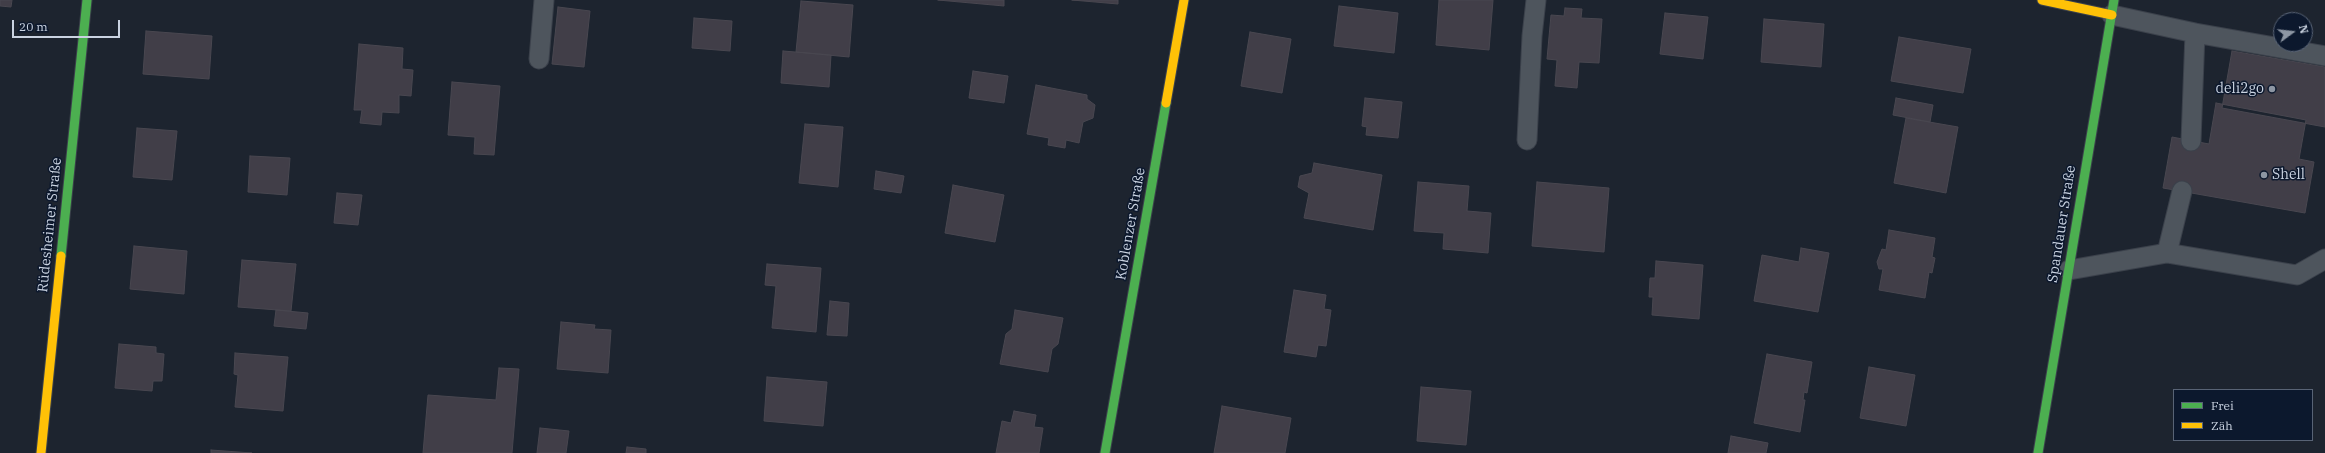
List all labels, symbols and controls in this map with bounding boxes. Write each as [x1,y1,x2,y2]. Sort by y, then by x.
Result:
scale bar [14,12,122,38]
north arrow [2273,12,2313,52]
text: 20 m [19,19,48,34]
text: N [2296,23,2312,35]
place label: deli2go [2216,81,2264,97]
marker: deli2go [2267,84,2277,94]
street label: Rüdesheimer Straße [35,157,65,293]
street label: Spandauer Straße [2044,164,2080,284]
street label: Koblenzer Straße [1113,166,1149,282]
place label: Shell [2272,167,2305,183]
marker: Shell [2259,170,2269,180]
legend [2173,389,2313,441]
text: Frei [2211,398,2234,413]
text: Zäh [2211,418,2233,433]

